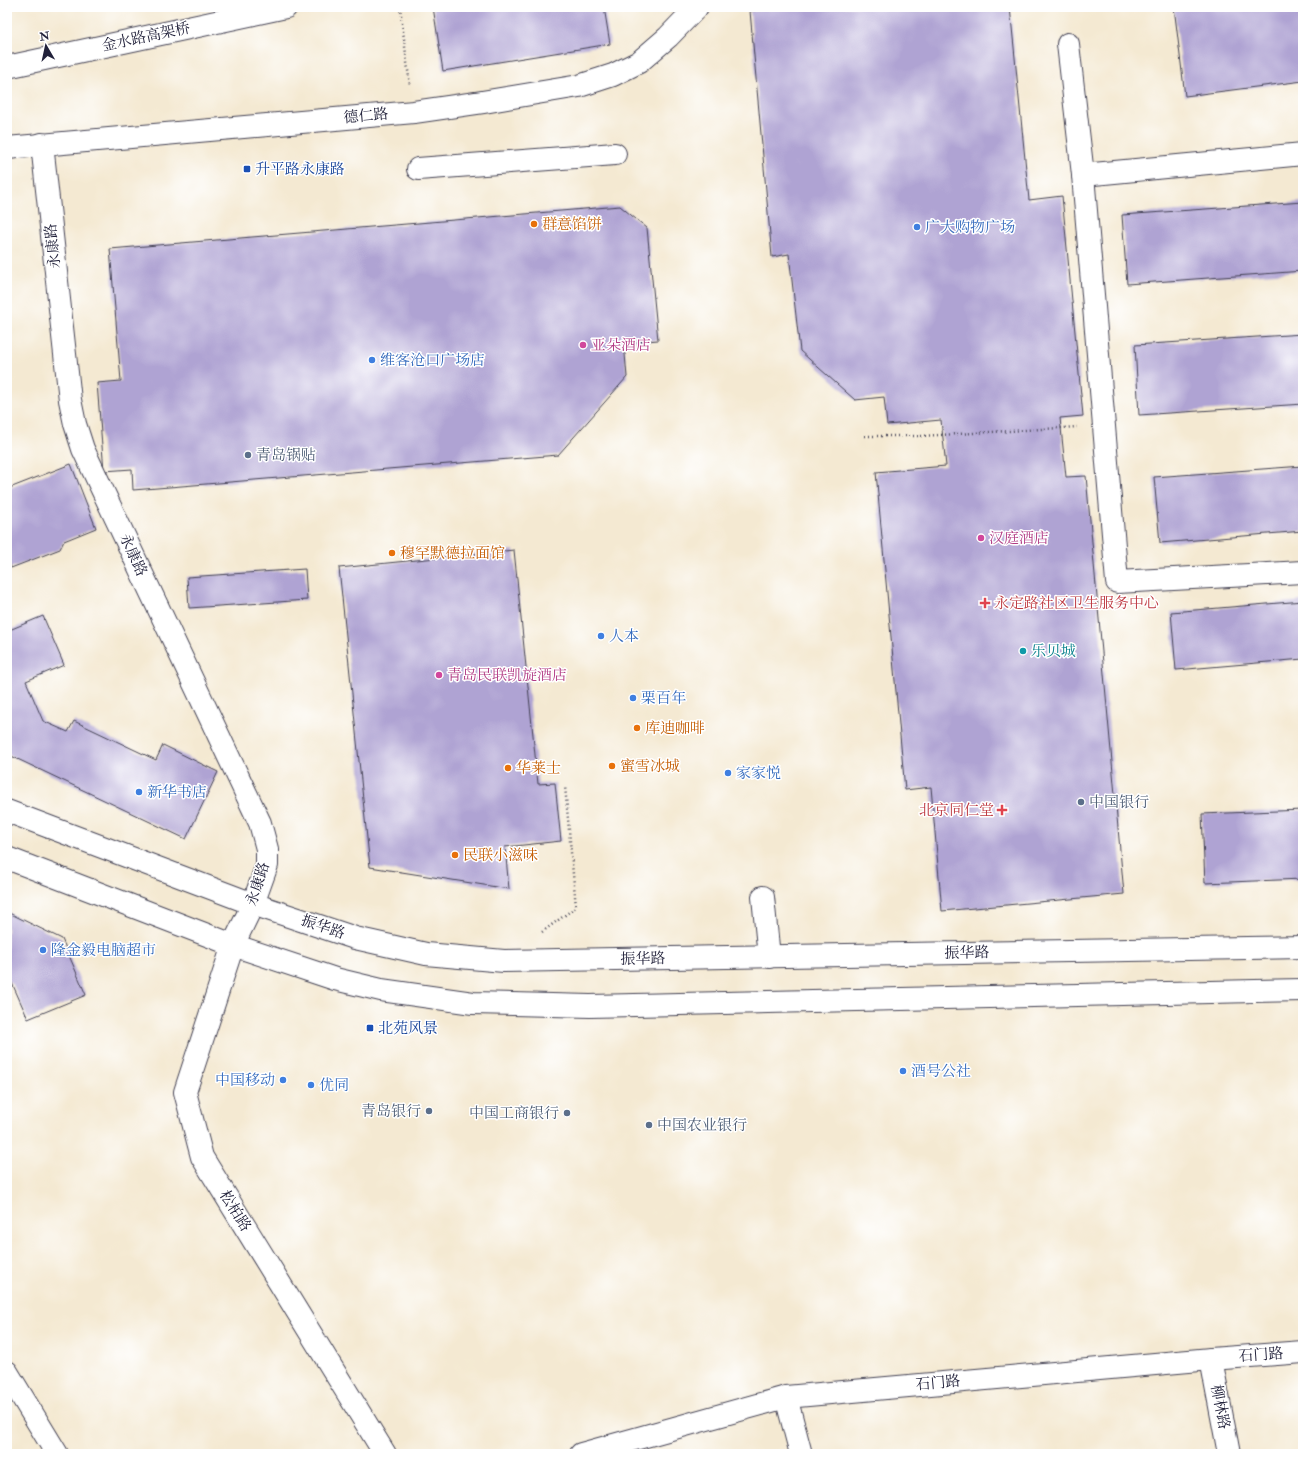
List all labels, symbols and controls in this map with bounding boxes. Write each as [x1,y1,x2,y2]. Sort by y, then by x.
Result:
street label: 金水路高架桥 [100,18,192,56]
north arrow [26,26,66,66]
text: N [38,29,52,44]
street label: 德仁路 [343,105,389,127]
place label: 升平路永康路 [255,160,345,179]
marker: 升平路永康路 [242,164,252,174]
place label: 群意馅饼 [542,215,602,234]
place label: 广大购物广场 [925,218,1015,237]
marker: 群意馅饼 [529,219,539,229]
marker: 广大购物广场 [912,222,922,232]
street label: 永康路 [41,223,65,269]
place label: 亚朵酒店 [591,336,651,355]
marker: 亚朵酒店 [578,340,588,350]
place label: 维客沧口广场店 [380,351,485,370]
marker: 维客沧口广场店 [367,355,377,365]
place label: 青岛锅贴 [256,446,316,465]
marker: 青岛锅贴 [243,450,253,460]
place label: 汉庭酒店 [989,529,1049,548]
street label: 永康路 [115,531,151,579]
marker: 汉庭酒店 [976,533,986,543]
place label: 穆罕默德拉面馆 [400,544,505,563]
marker: 穆罕默德拉面馆 [387,548,397,558]
place label: 永定路社区卫生服务中心 [994,594,1159,613]
marker: 永定路社区卫生服务中心 [979,597,991,609]
place label: 人本 [609,627,639,646]
marker: 人本 [596,631,606,641]
place label: 乐贝城 [1031,642,1076,661]
marker: 乐贝城 [1018,646,1028,656]
place label: 青岛民联凯旋酒店 [447,666,567,685]
marker: 青岛民联凯旋酒店 [434,670,444,680]
place label: 栗百年 [641,689,686,708]
marker: 栗百年 [628,693,638,703]
place label: 库迪咖啡 [645,719,705,738]
marker: 库迪咖啡 [632,723,642,733]
place label: 蜜雪冰城 [620,757,680,776]
place label: 华莱士 [516,759,561,778]
marker: 蜜雪冰城 [607,761,617,771]
marker: 华莱士 [503,763,513,773]
place label: 家家悦 [736,764,781,783]
marker: 家家悦 [723,768,733,778]
place label: 新华书店 [147,783,207,802]
marker: 新华书店 [134,787,144,797]
place label: 中国银行 [1089,793,1149,812]
marker: 中国银行 [1076,797,1086,807]
place label: 北京同仁堂 [919,801,994,820]
marker: 北京同仁堂 [997,805,1007,815]
place label: 民联小滋味 [463,846,538,865]
marker: 民联小滋味 [450,850,460,860]
street label: 永康路 [242,860,274,908]
street label: 振华路 [299,911,347,943]
place label: 隆金毅电脑超市 [51,941,156,960]
street label: 振华路 [944,943,990,963]
marker: 隆金毅电脑超市 [38,945,48,955]
street label: 振华路 [620,949,666,969]
place label: 北苑风景 [378,1019,438,1038]
marker: 北苑风景 [365,1023,375,1033]
place label: 酒号公社 [911,1062,971,1081]
marker: 酒号公社 [898,1066,908,1076]
place label: 中国移动 [215,1071,275,1090]
marker: 中国移动 [278,1075,288,1085]
place label: 优同 [319,1076,349,1095]
marker: 优同 [306,1080,316,1090]
place label: 青岛银行 [361,1102,421,1121]
place label: 中国工商银行 [469,1104,559,1123]
marker: 青岛银行 [424,1106,434,1116]
marker: 中国工商银行 [562,1108,572,1118]
place label: 中国农业银行 [657,1116,747,1135]
marker: 中国农业银行 [644,1120,654,1130]
street label: 松柏路 [215,1187,255,1235]
street label: 石门路 [1238,1344,1284,1366]
street label: 石门路 [915,1372,961,1394]
street label: 柳林路 [1206,1383,1234,1431]

